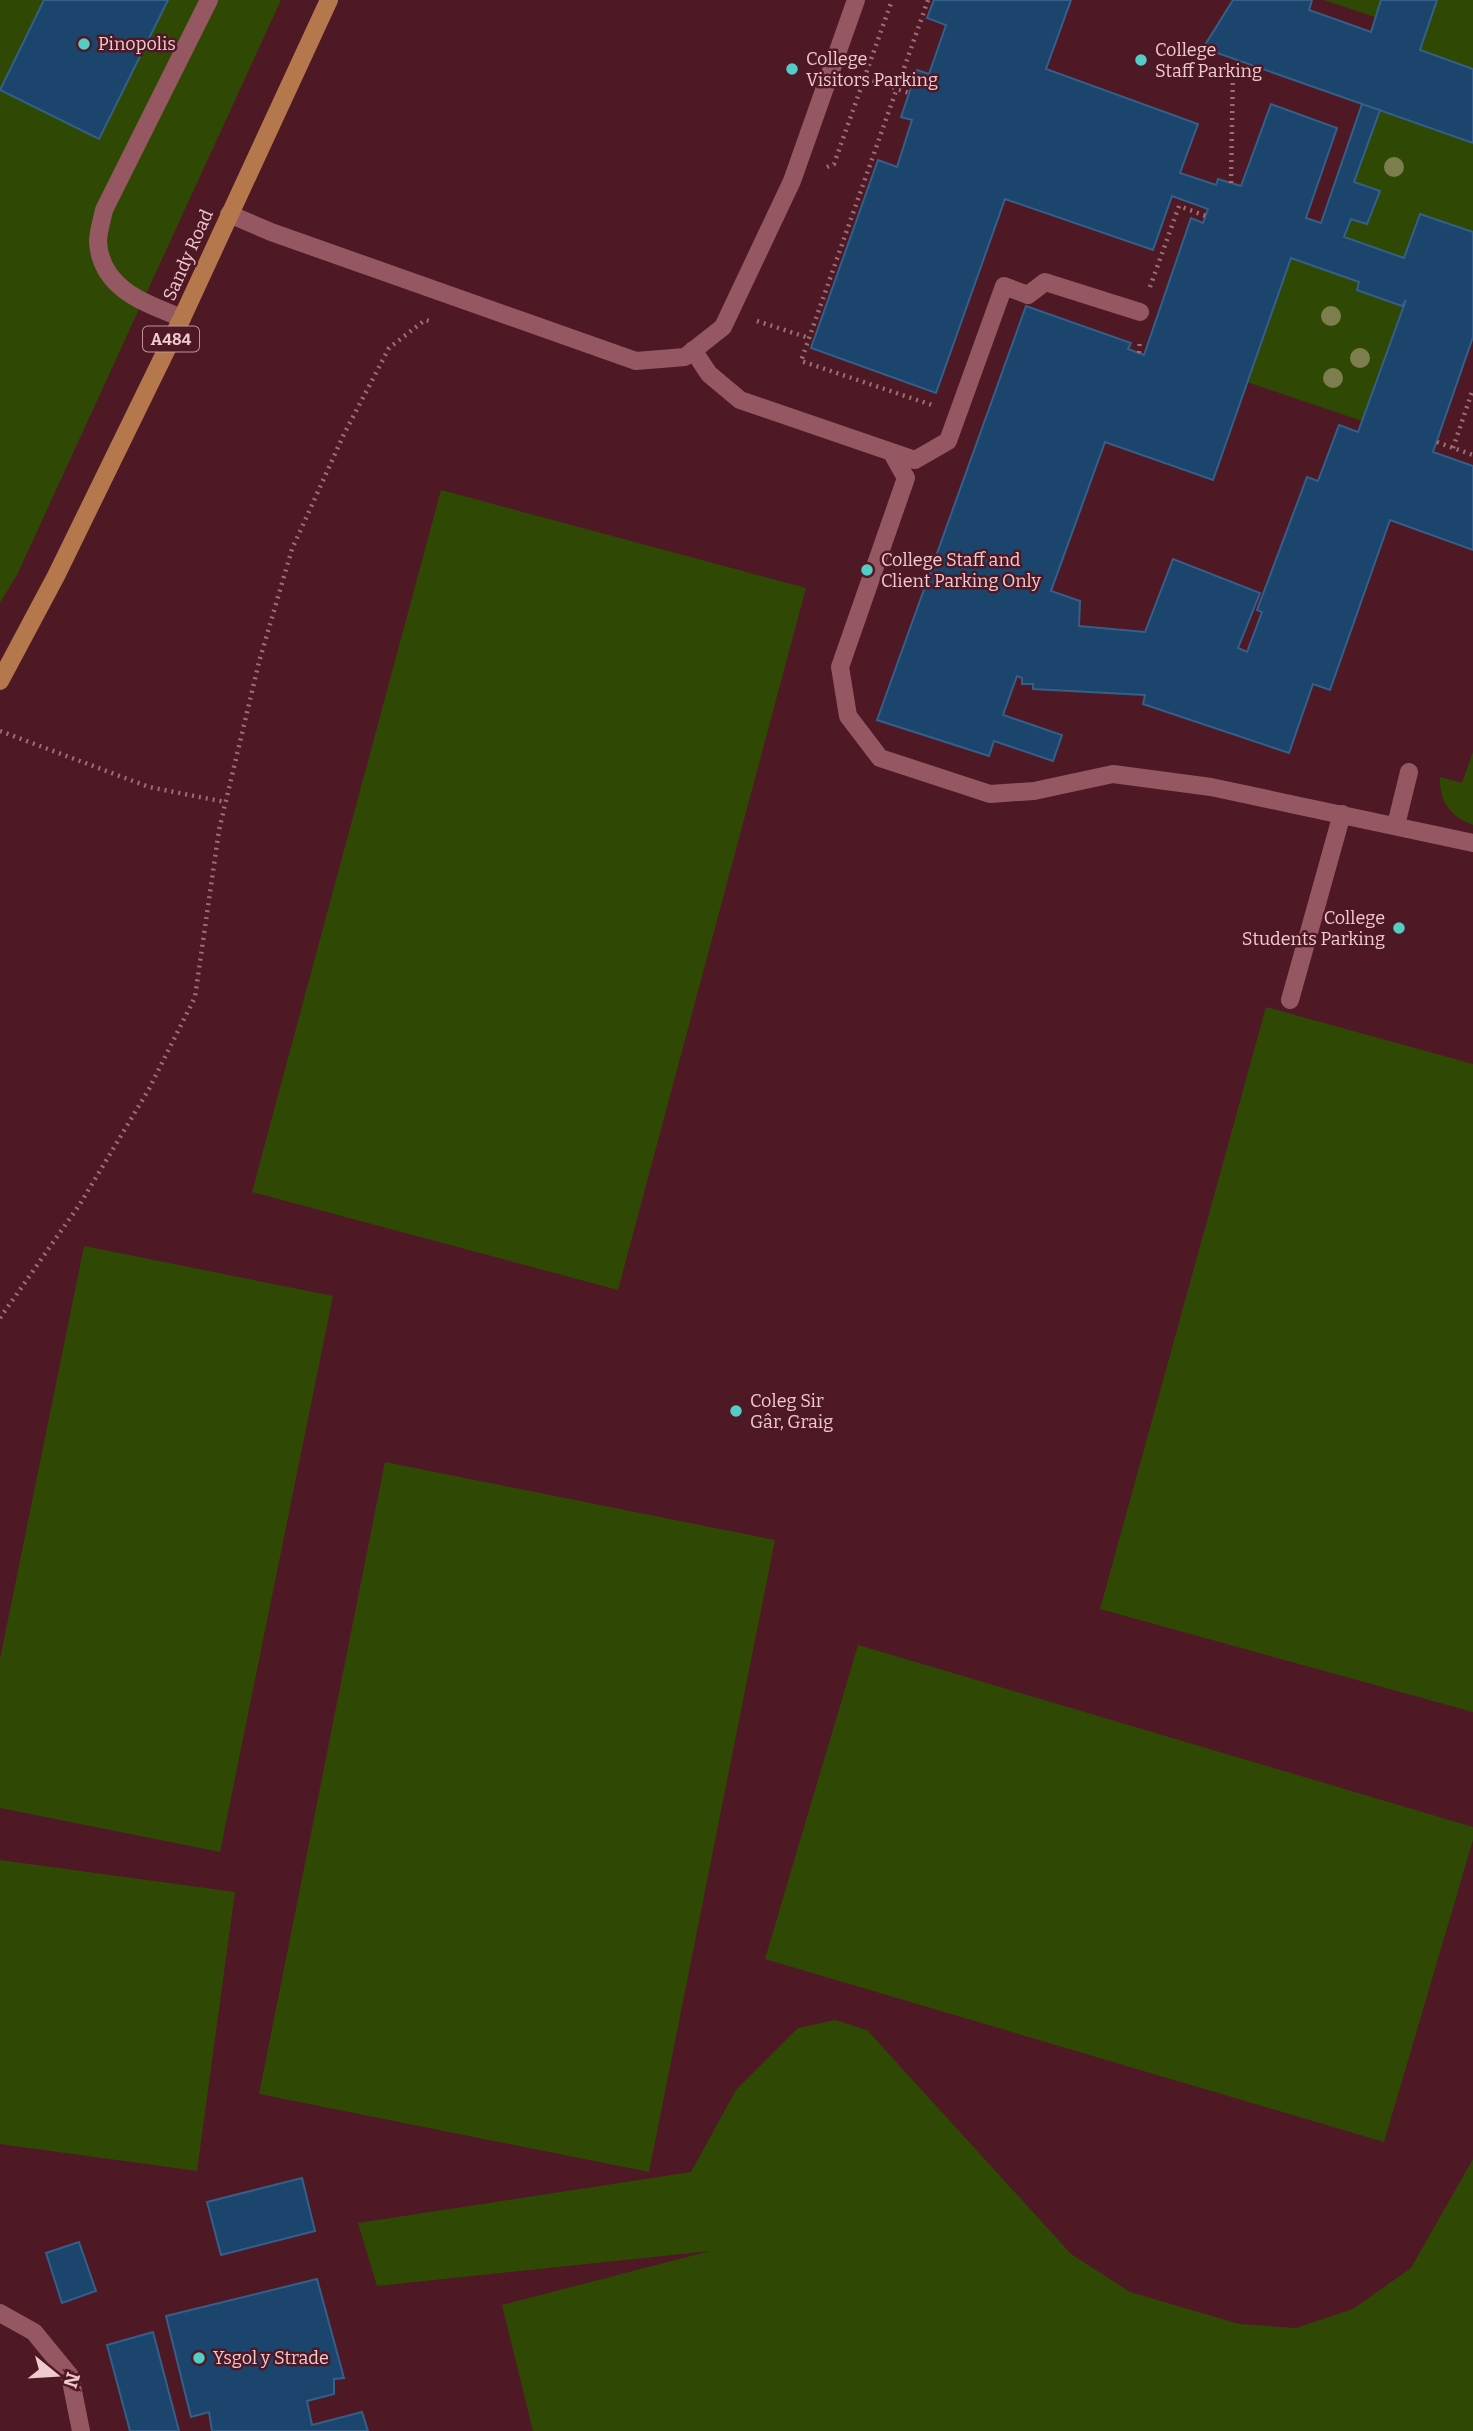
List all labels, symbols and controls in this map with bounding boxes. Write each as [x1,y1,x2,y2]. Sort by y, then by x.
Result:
place label: Pinopolis [98,33,176,55]
marker: Pinopolis [76,36,92,52]
place label: College Staff Parking [1155,39,1262,82]
place label: College Visitors Parking [806,48,938,91]
marker: College Staff Parking [1133,52,1149,68]
marker: College Visitors Parking [784,61,800,77]
street label: Sandy Road [158,206,218,304]
road number: A484 [143,326,199,352]
place label: College Staff and Client Parking Only [881,549,1041,592]
marker: College Staff and Client Parking Only [859,562,875,578]
place label: College Students Parking [1242,907,1385,950]
marker: College Students Parking [1391,920,1407,936]
place label: Coleg Sir Gâr, Graig [750,1390,833,1433]
marker: Coleg Sir Gâr, Graig [728,1403,744,1419]
north arrow [21,2340,91,2410]
place label: Ysgol y Strade [213,2347,329,2369]
marker: Ysgol y Strade [191,2350,207,2366]
text: N [58,2370,85,2391]

